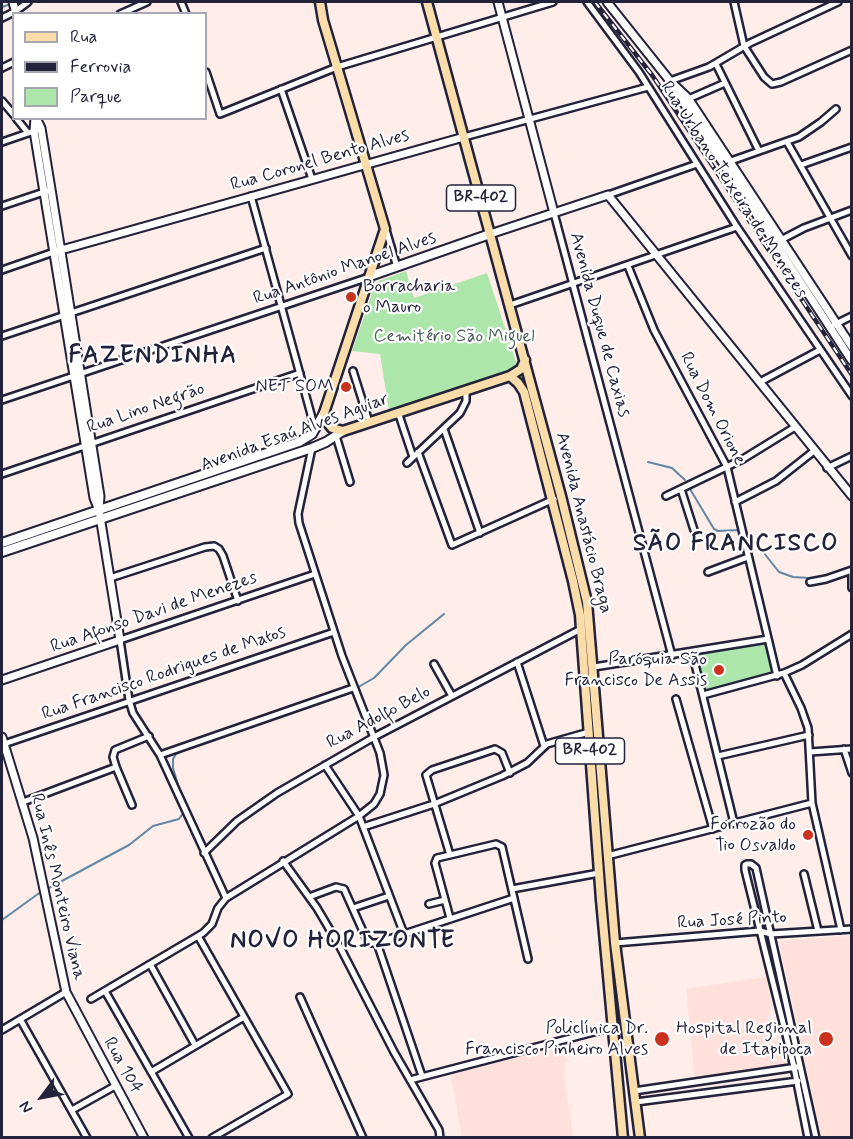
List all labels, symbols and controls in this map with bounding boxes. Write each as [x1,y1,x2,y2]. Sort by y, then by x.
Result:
legend [12,12,207,120]
text: Rua [70,25,97,49]
text: Ferrovia [70,55,131,79]
street label: Rua Urbano Teixeira de Menezes [655,78,811,302]
text: Parque [70,85,122,109]
street label: Rua Coronel Bento Alves [228,125,412,197]
road number: BR-402 [446,185,516,211]
street label: Rua Antônio Manoel Alves [251,228,439,310]
street label: Avenida Duque de Caxias [564,230,634,420]
place label: Borracharia o Mauro [363,276,455,318]
marker: Borracharia o Mauro [344,290,358,304]
park label: Cemitério São Miguel [373,326,535,348]
district label: FAZENDINHA [71,343,235,371]
street label: Rua Dom Orione [674,349,750,469]
place label: NET SOM [256,376,334,398]
street label: Rua Lino Negrão [84,379,208,439]
marker: NET SOM [339,380,353,394]
street label: Avenida Esaú Alves Aguiar [198,389,392,477]
street label: Avenida Anastácio Braga [550,430,616,616]
district label: SÃO FRANCISCO [635,531,837,559]
street label: Rua Afonso Davi de Menezes [48,567,260,659]
street label: Rua Francisco Rodrigues de Matos [39,622,289,726]
place label: Paróquia São Francisco De Assis [564,649,707,692]
marker: Paróquia São Francisco De Assis [712,663,726,677]
street label: Rua Adolfo Belo [324,682,434,754]
road number: BR-402 [556,738,624,764]
street label: Rua Inês Monteiro Viana [25,791,89,983]
place label: Forrozão do Tio Osvaldo [710,814,796,856]
marker: Forrozão do Tio Osvaldo [801,828,815,842]
street label: Rua José Pinto [677,907,787,935]
district label: NOVO HORIZONTE [229,928,457,956]
place label: Policlínica Dr. Francisco Pinheiro Alves [465,1018,648,1060]
place label: Hospital Regional de Itapipoca [676,1018,812,1060]
marker: Policlínica Dr. Francisco Pinheiro Alves [653,1030,671,1048]
marker: Hospital Regional de Itapipoca [817,1030,835,1048]
street label: Rua 104 [98,1034,146,1098]
north arrow [12,1067,72,1127]
text: N [15,1097,38,1117]

